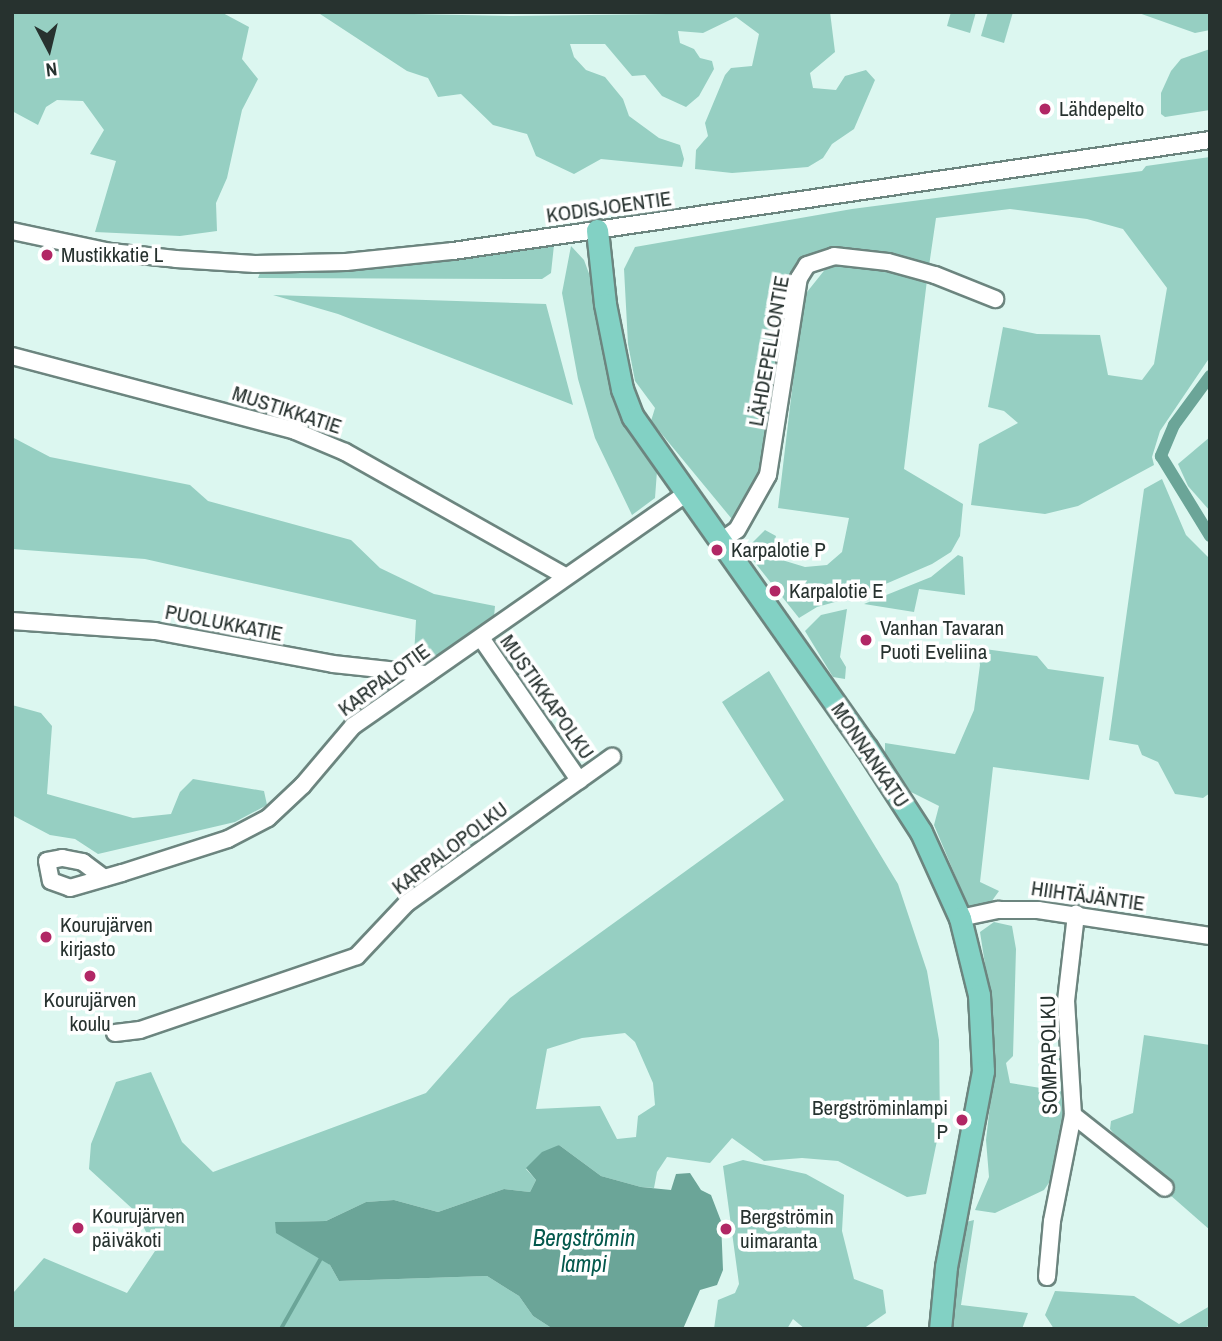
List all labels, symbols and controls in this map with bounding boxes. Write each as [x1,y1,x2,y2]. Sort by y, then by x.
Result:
north arrow [14,14,84,84]
text: N [44,56,59,83]
place label: Lähdepelto [1059,96,1144,122]
marker: Lähdepelto [1037,101,1053,117]
street label: KODISJOENTIE [545,186,673,228]
place label: Mustikkatie L [61,242,163,268]
marker: Mustikkatie L [39,247,55,263]
street label: LÄHDEPELLONTIE [743,274,795,428]
street label: MUSTIKKATIE [229,380,345,440]
place label: Karpalotie P [731,537,826,563]
marker: Karpalotie P [709,542,725,558]
place label: Karpalotie E [789,578,884,604]
marker: Karpalotie E [767,583,783,599]
street label: PUOLUKKATIE [163,599,285,647]
place label: Vanhan Tavaran Puoti Eveliina [880,615,1004,665]
street label: MUSTIKKAPOLKU [495,630,599,764]
marker: Vanhan Tavaran Puoti Eveliina [858,632,874,648]
street label: KARPALOTIE [333,638,435,722]
street label: MONNANKATU [826,698,914,812]
street label: KARPALOPOLKU [387,796,513,900]
street label: HIIHTÄJÄNTIE [1030,876,1146,916]
place label: Kourujärven kirjasto [60,912,153,962]
marker: Kourujärven kirjasto [38,929,54,945]
marker: Kourujärven koulu [82,968,98,984]
place label: Kourujärven koulu [44,987,136,1037]
street label: SOMPAPOLKU [1035,995,1063,1115]
place label: Bergströminlampi P [812,1095,948,1145]
marker: Bergströminlampi P [954,1112,970,1128]
place label: Kourujärven päiväkoti [92,1203,185,1253]
place label: Bergströmin uimaranta [740,1204,834,1254]
marker: Kourujärven päiväkoti [70,1220,86,1236]
marker: Bergströmin uimaranta [718,1221,734,1237]
water label: Bergströmin lampi [533,1224,635,1278]

